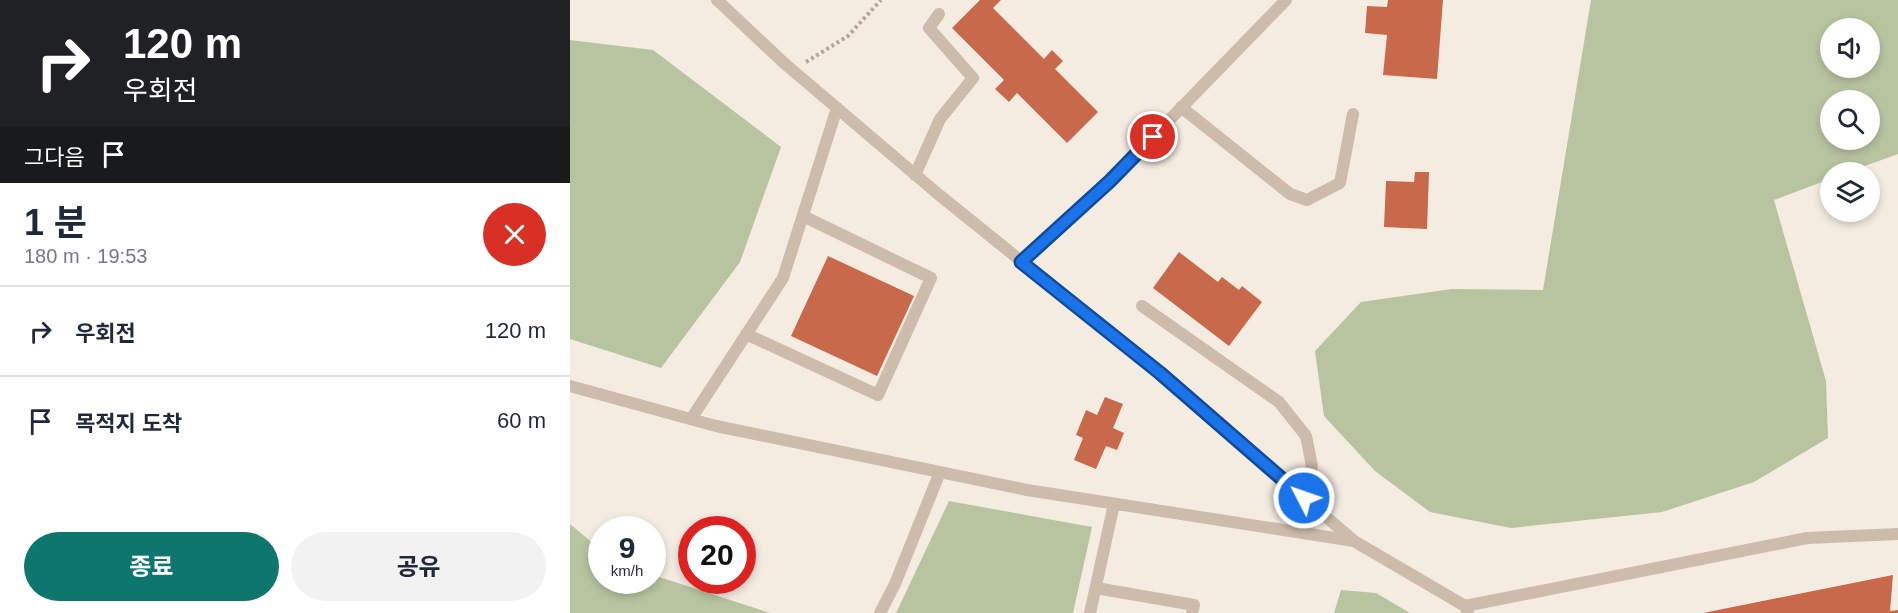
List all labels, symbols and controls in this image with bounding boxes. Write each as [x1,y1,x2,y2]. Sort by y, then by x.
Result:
map controls [1820,18,1880,222]
button: sound [1820,18,1880,78]
text: 120 m [123,20,242,67]
icon: right [24,24,102,102]
text: 우회전 [123,76,198,106]
button: search [1820,90,1880,150]
pin [1127,111,1178,162]
icon: arrive [1136,120,1169,153]
icon: arrive [97,138,130,171]
text: 그다음 [24,145,85,170]
button: layers [1820,162,1880,222]
text: 1 분 [24,202,87,243]
button: close [483,203,546,266]
text: 180 m · 19:53 [24,245,147,267]
icon: right [24,315,57,348]
text: 120 m [485,318,546,343]
text: 우회전 [75,321,136,346]
icon: arrive [24,405,57,438]
text: 60 m [497,408,546,433]
text: 목적지 도착 [75,411,182,436]
position arrow [1272,466,1336,530]
speed limit sign: 20 [678,516,756,594]
text: 9 [619,531,635,564]
button: 종료 [24,532,279,601]
button: 공유 [291,532,546,601]
text: km/h [611,562,643,579]

